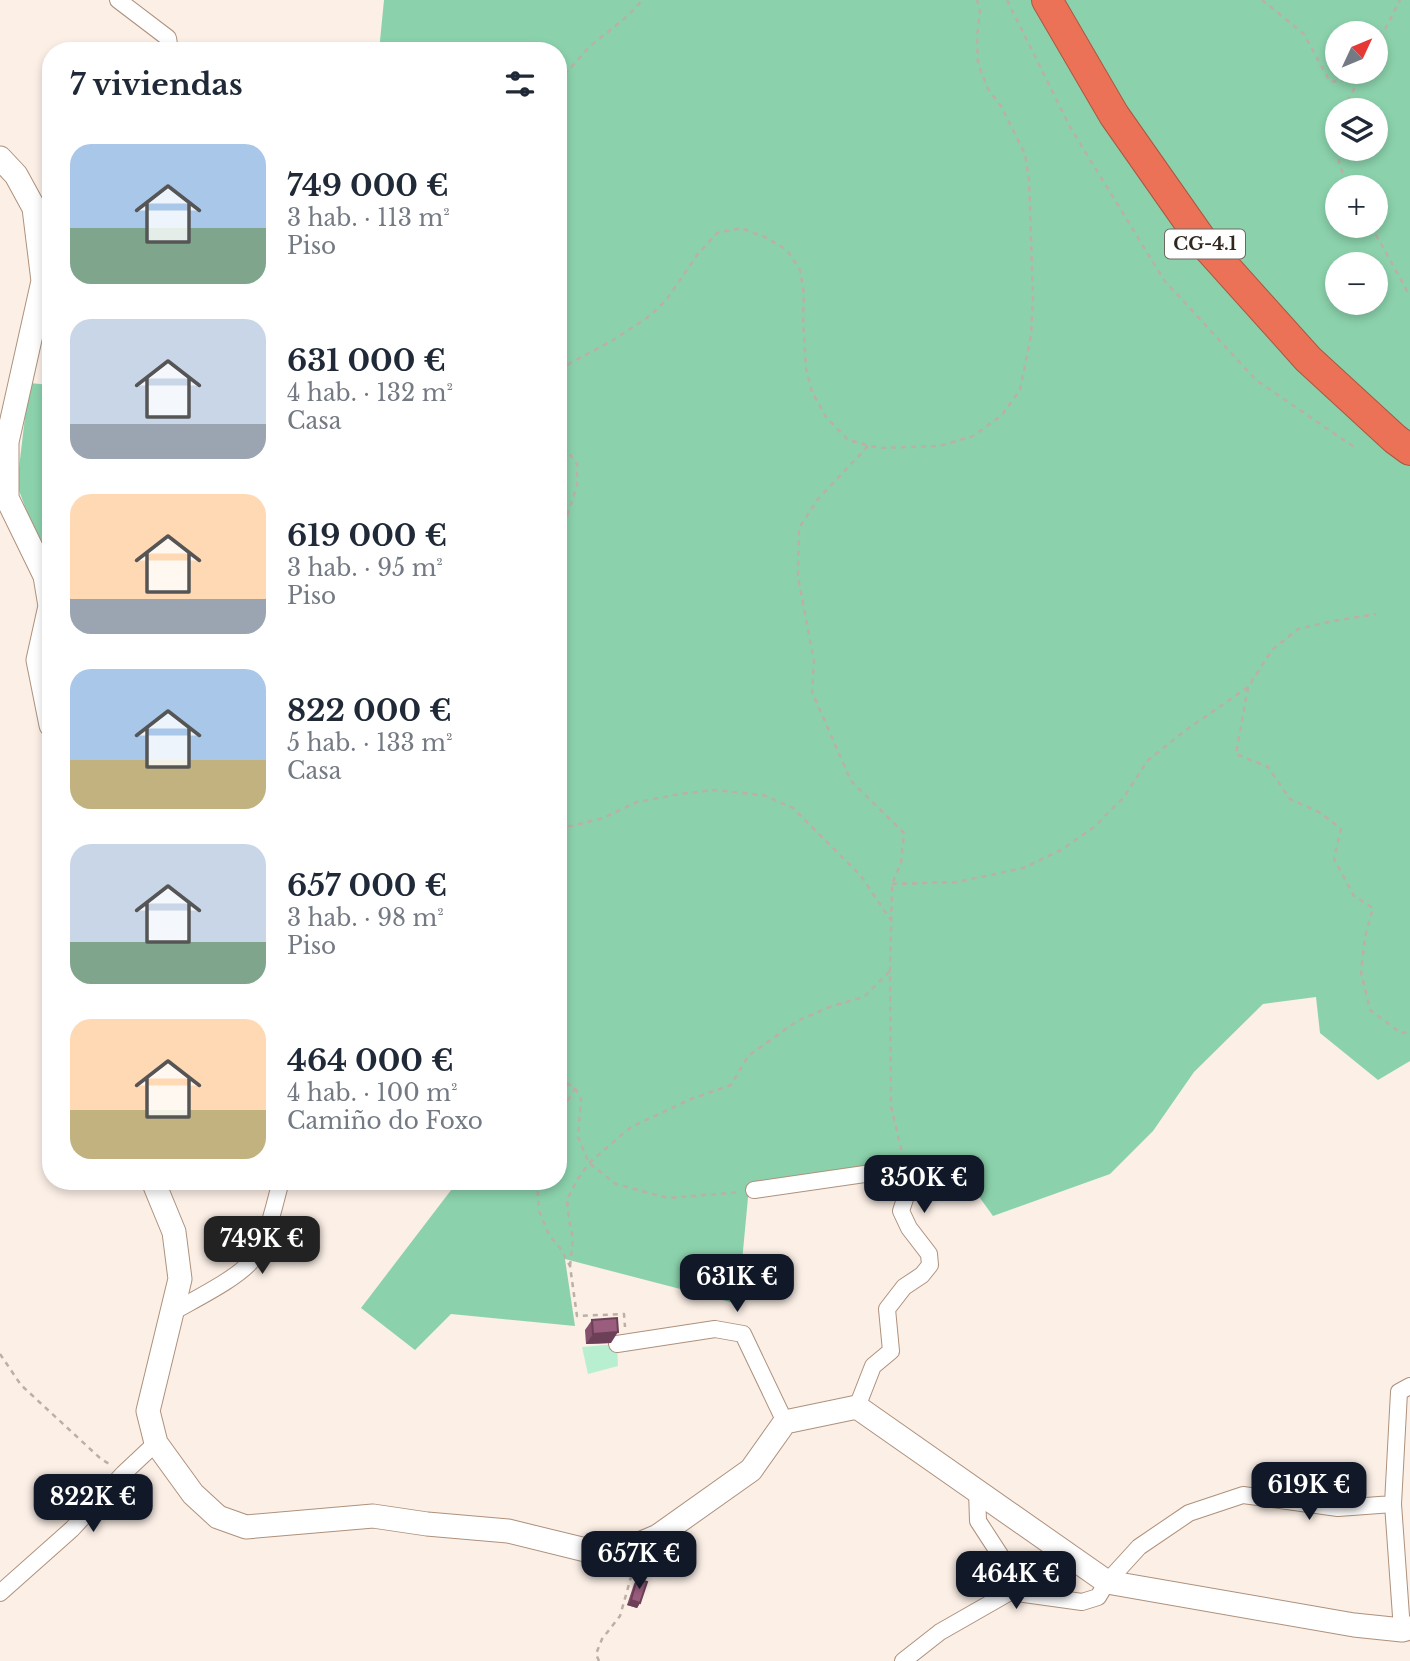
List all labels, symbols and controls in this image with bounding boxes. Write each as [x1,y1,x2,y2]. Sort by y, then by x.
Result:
north arrow [1325,21,1388,84]
map controls [1325,21,1388,315]
icon: filters [501,65,539,103]
text: 7 viviendas [70,66,243,103]
button: layers [1325,98,1388,161]
text: 749 000 € [287,167,449,204]
icon: home [126,172,210,256]
button: + [1325,175,1388,238]
text: 3 hab. · 113 m² [287,204,450,232]
road number: CG-4.1 [1165,230,1245,258]
text: Piso [287,232,336,260]
button: − [1325,252,1388,315]
text: 631 000 € [287,342,446,379]
icon: home [126,347,210,431]
text: 4 hab. · 132 m² [287,379,453,407]
text: Casa [287,407,341,435]
text: 619 000 € [287,517,447,554]
icon: home [126,522,210,606]
text: 3 hab. · 95 m² [287,554,443,582]
text: Piso [287,582,336,610]
text: 822 000 € [287,692,452,729]
icon: home [126,697,210,781]
text: 5 hab. · 133 m² [287,729,453,757]
text: Casa [287,757,341,785]
text: 657 000 € [287,867,447,904]
icon: home [126,872,210,956]
text: 3 hab. · 98 m² [287,904,444,932]
text: Piso [287,932,336,960]
text: 464 000 € [287,1042,454,1079]
icon: home [126,1047,210,1131]
text: 4 hab. · 100 m² [287,1079,457,1107]
text: Camiño do Foxo [287,1107,483,1135]
pin: 350K € [867,1156,981,1215]
text: 350K € [880,1164,968,1192]
pin: 749K € [205,1216,319,1276]
text: 749K € [220,1225,304,1253]
pin: 631K € [680,1254,794,1314]
text: 631K € [696,1263,778,1291]
pin: 619K € [1252,1462,1366,1522]
text: 619K € [1267,1471,1351,1499]
pin: 822K € [36,1474,150,1534]
text: 822K € [50,1483,136,1511]
pin: 657K € [582,1532,696,1591]
text: 657K € [597,1540,681,1568]
pin: 464K € [959,1552,1073,1611]
text: 464K € [972,1560,1060,1588]

